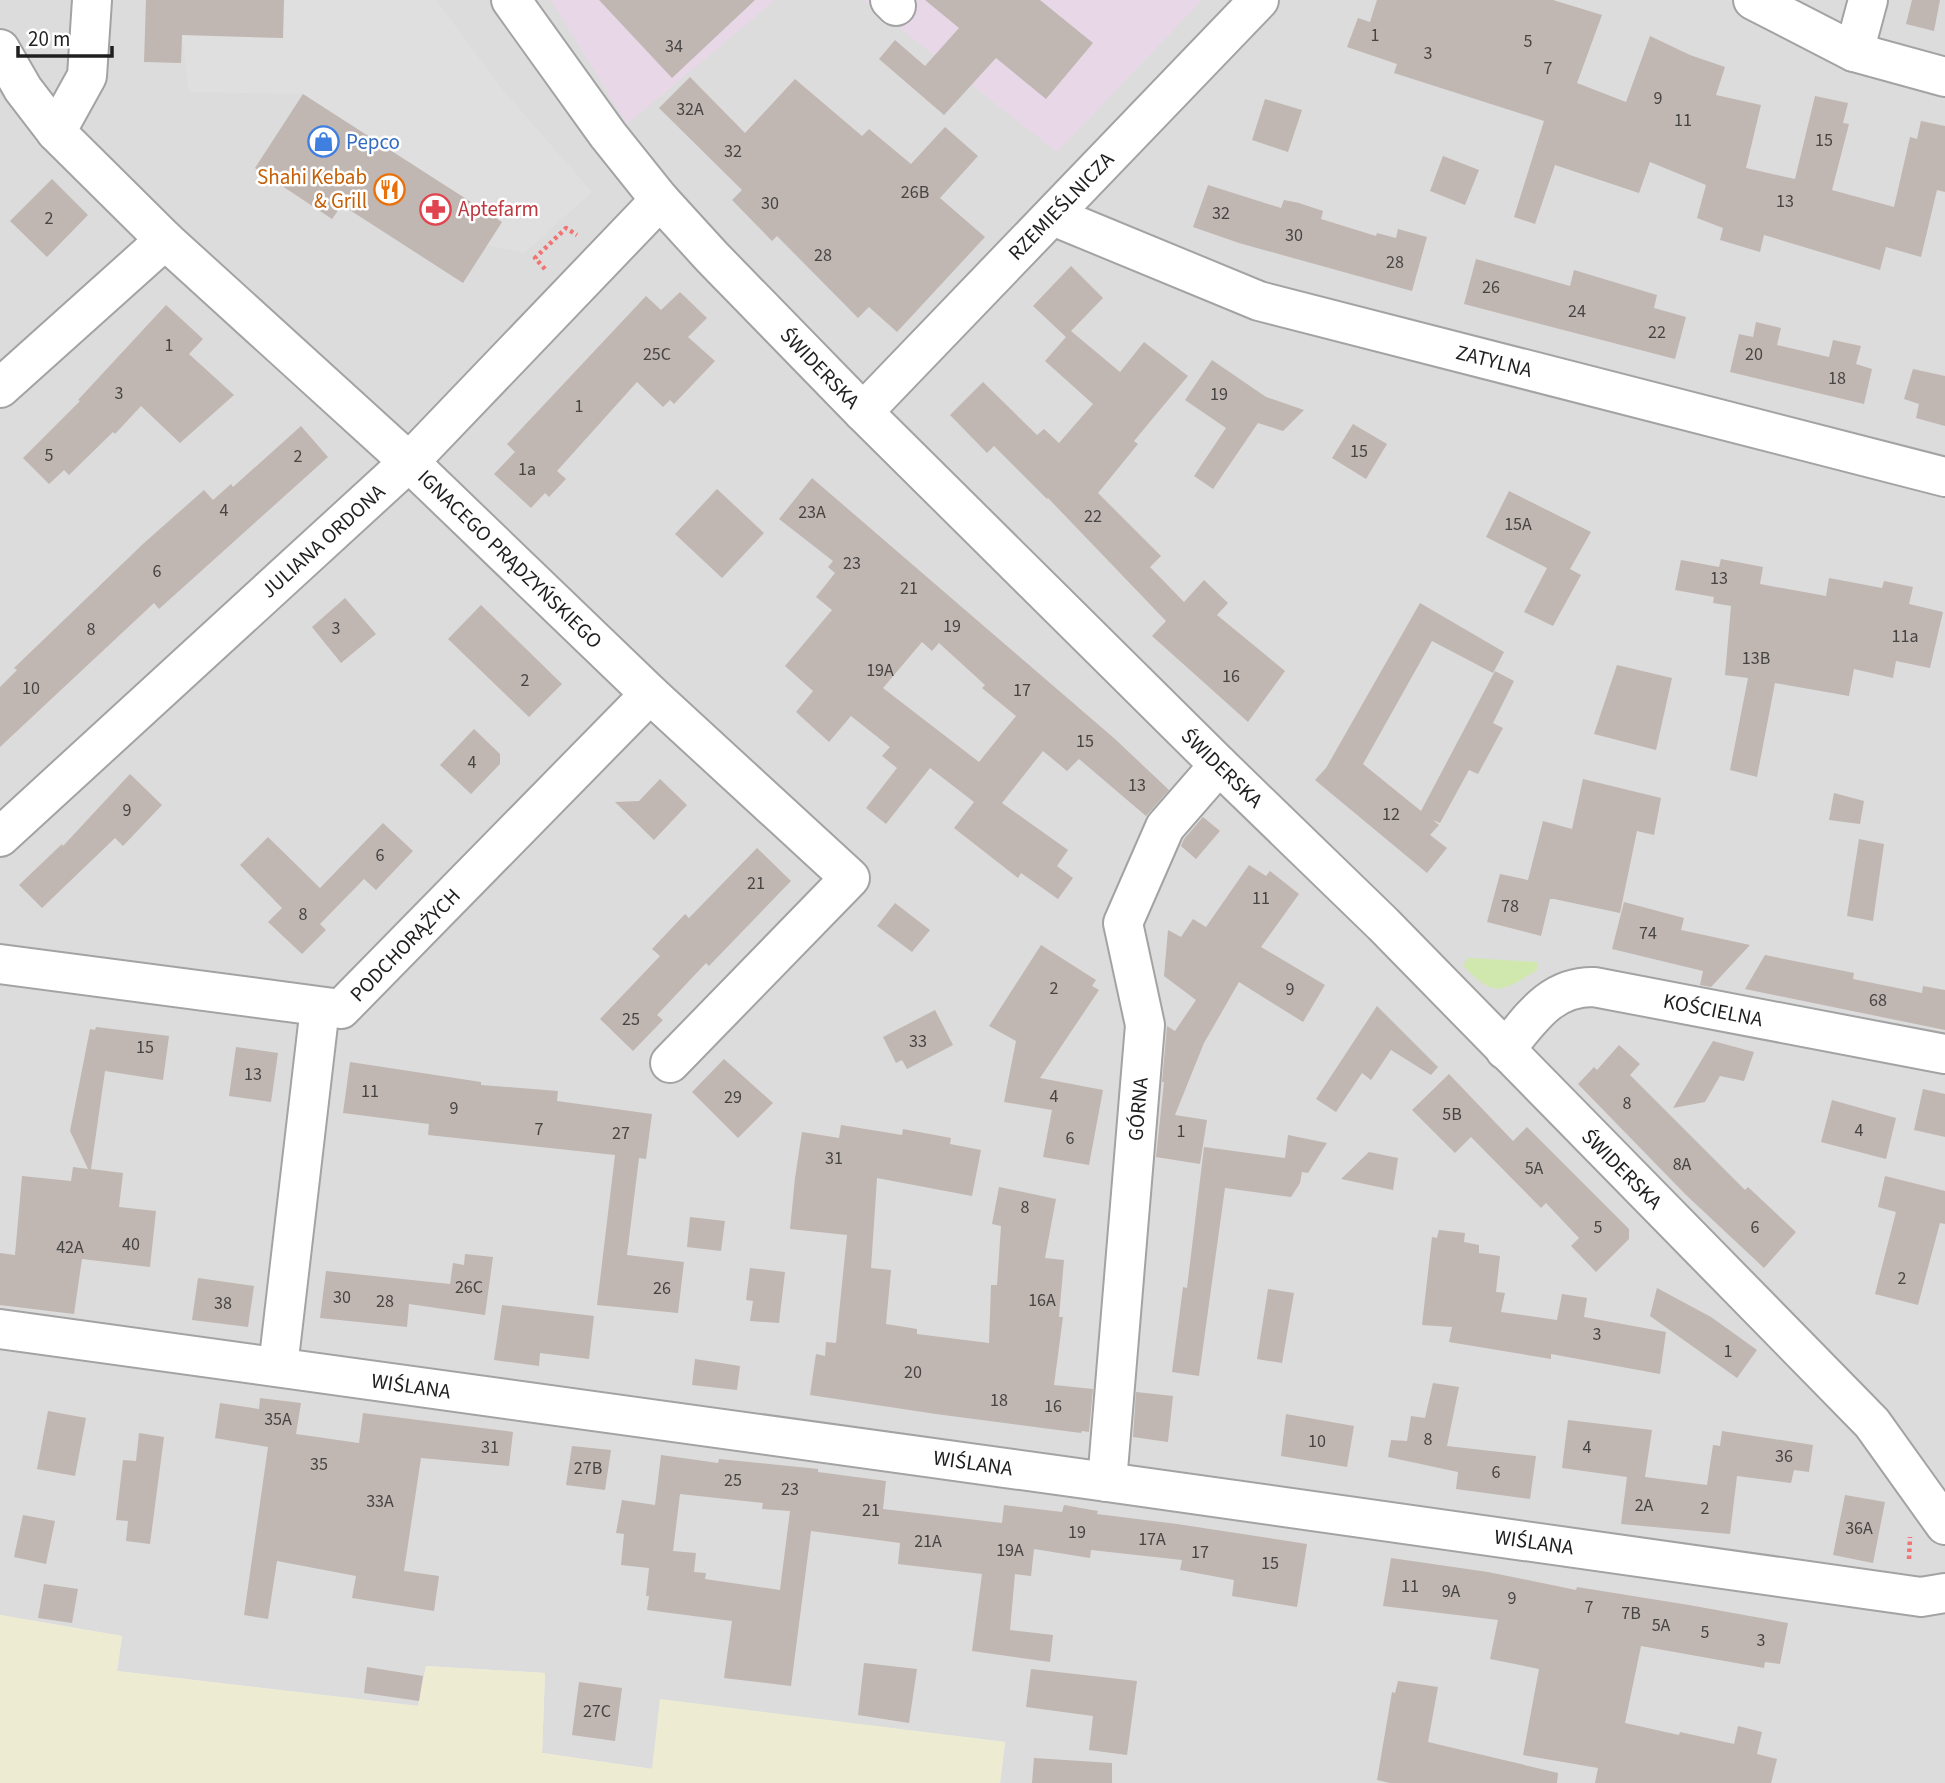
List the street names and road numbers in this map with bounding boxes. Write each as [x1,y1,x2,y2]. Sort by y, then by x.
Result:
street label: RZEMIEŚLNICZA [1001,144,1121,267]
street label: ŚWIDERSKA [773,320,867,416]
street label: ZATYLNA [1453,337,1536,385]
street label: IGNACEGO PRĄDZYŃSKIEGO [411,463,609,655]
street label: JULIANA ORDONA [254,477,392,605]
street label: ŚWIDERSKA [1174,721,1270,815]
street label: PODCHORĄŻYCH [343,881,467,1009]
street label: KOŚCIELNA [1661,986,1766,1034]
street label: GÓRNA [1120,1075,1156,1142]
street label: ŚWIDERSKA [1575,1122,1670,1217]
street label: WIŚLANA [369,1366,453,1406]
street label: WIŚLANA [931,1443,1015,1483]
street label: WIŚLANA [1492,1522,1576,1562]

